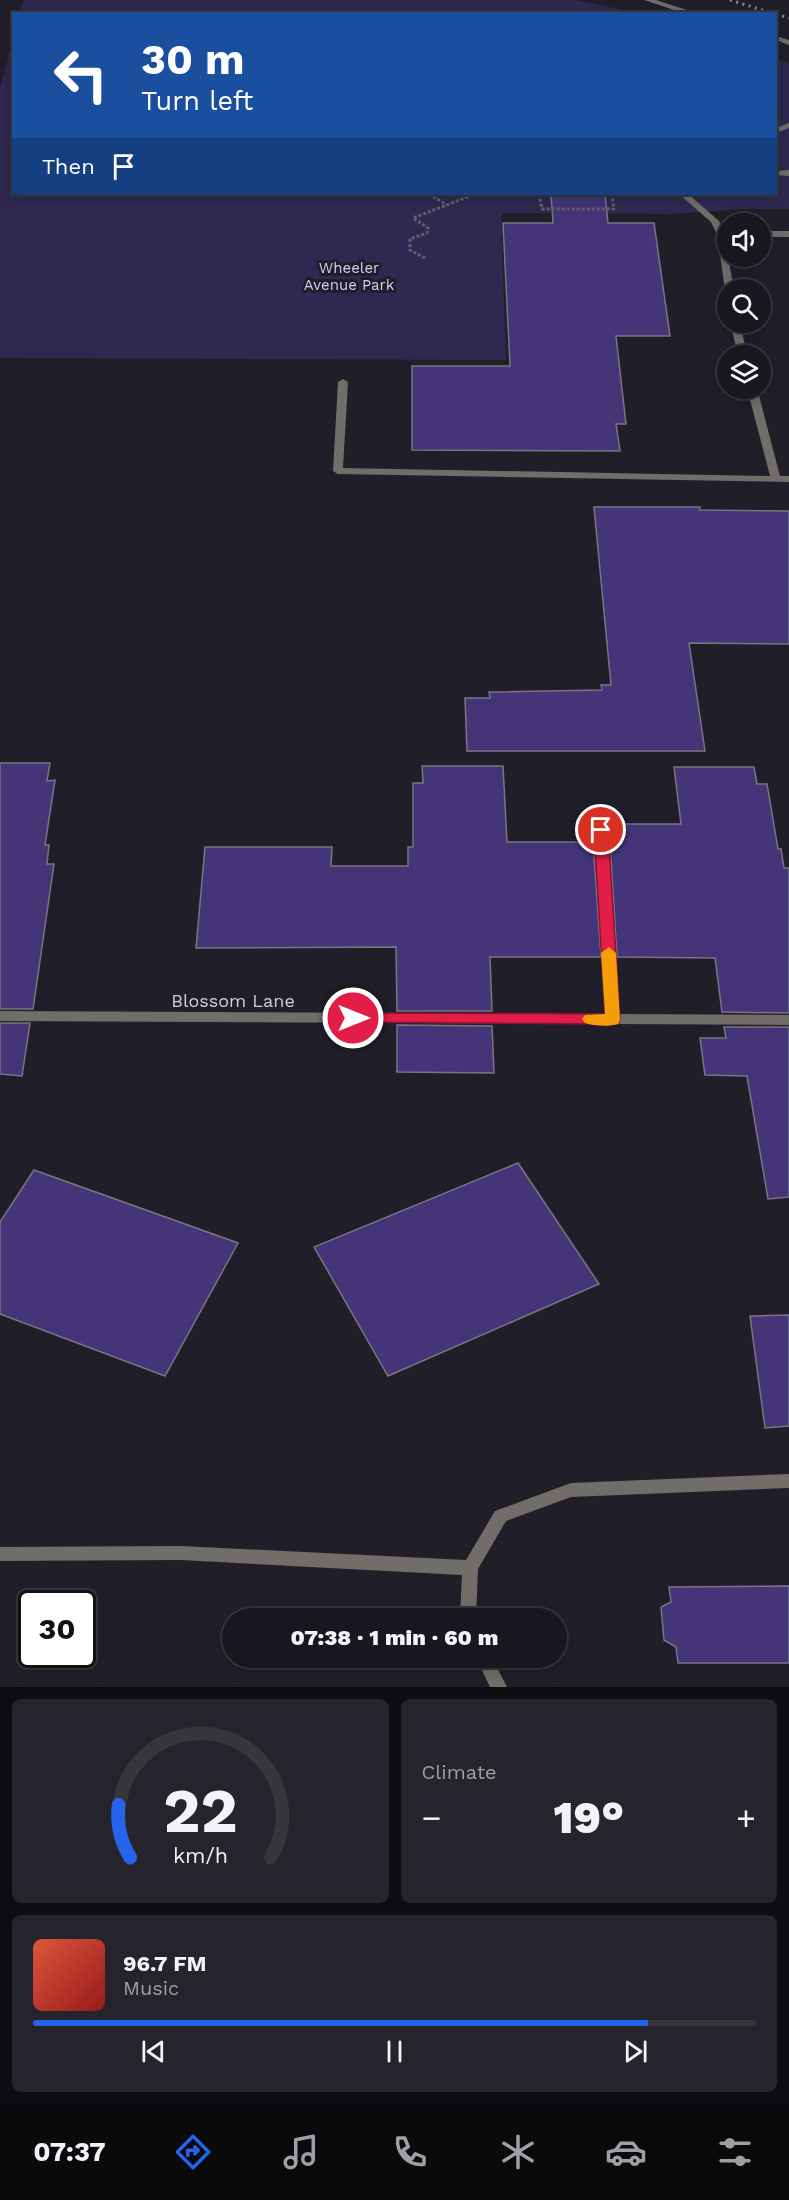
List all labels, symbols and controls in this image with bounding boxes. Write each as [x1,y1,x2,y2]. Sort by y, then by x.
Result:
text: 30 m [141,35,245,84]
icon: left [42,36,120,114]
text: Turn left [141,85,253,117]
icon: arrive [107,150,140,183]
text: Then [42,154,95,179]
map controls [717,213,771,399]
button: sound [717,213,771,267]
park label: Wheeler Avenue Park [304,259,395,294]
button: search [717,279,771,333]
button: layers [717,345,771,399]
pin [575,804,626,855]
icon: arrive [584,813,617,846]
position arrow [321,986,385,1050]
street label: Blossom Lane [171,990,295,1011]
speed limit sign: 30 [18,1590,96,1668]
text: 07:38 · 1 min · 60 m [291,1625,498,1650]
text: Climate [422,1760,497,1784]
text: 22 [163,1774,237,1847]
text: 19° [553,1791,624,1844]
text: − [422,1798,441,1837]
text: + [736,1798,756,1837]
text: km/h [173,1843,228,1868]
text: 96.7 FM [123,1951,207,1976]
text: Music [123,1976,179,2000]
icon: previous [137,2035,170,2068]
icon: pause [378,2035,411,2068]
icon: next [619,2035,652,2068]
icon: directions [172,2131,214,2173]
icon: music [280,2131,322,2173]
icon: phone [389,2131,431,2173]
icon: climate [497,2131,539,2173]
icon: car [605,2131,647,2173]
icon: filters [714,2131,756,2173]
text: 07:37 [33,2136,106,2168]

